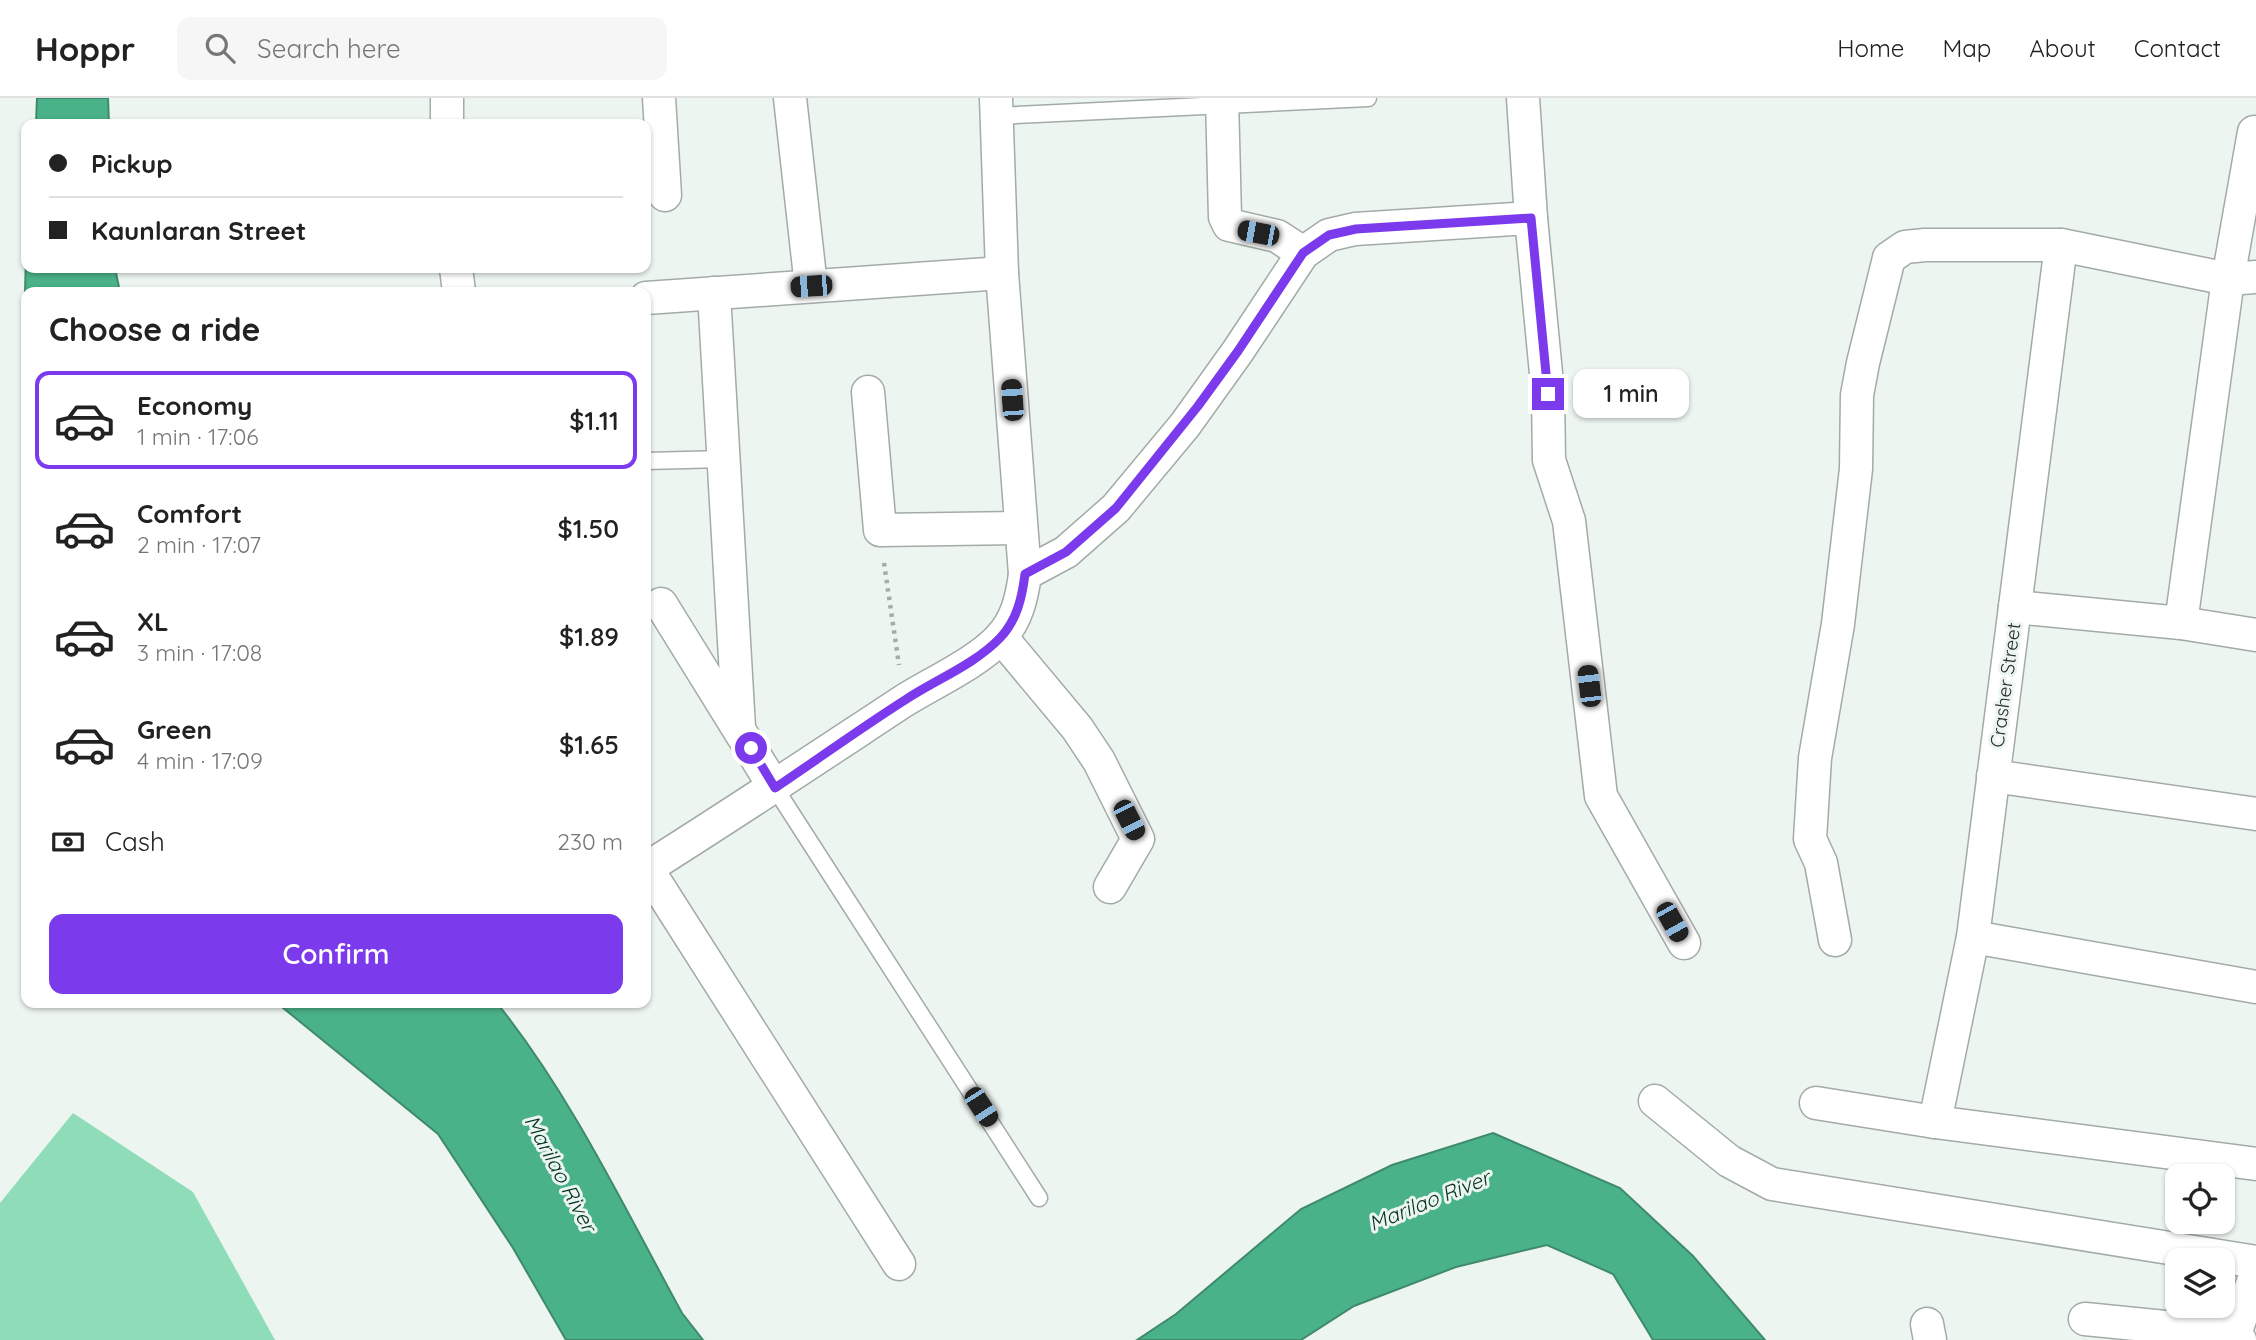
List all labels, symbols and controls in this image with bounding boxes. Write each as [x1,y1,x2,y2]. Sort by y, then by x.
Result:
search box [177,17,667,80]
text: Hoppr [35,28,135,69]
icon: search [201,29,239,67]
text: Search here [257,32,401,65]
text: Home [1837,33,1904,63]
text: Map [1942,33,1991,63]
text: About [2029,33,2096,63]
text: Contact [2134,33,2221,63]
text: Pickup [91,147,173,180]
text: Kaunlaran Street [91,214,306,247]
car [1236,219,1281,247]
car [790,274,833,298]
text: Choose a ride [49,309,261,349]
callout: 1 min [1572,370,1688,418]
car [1001,378,1024,422]
route end [1532,378,1564,410]
text: 1 min [1603,379,1659,408]
icon: car [53,389,116,452]
text: Economy [137,389,252,422]
text: $1.11 [569,404,619,437]
text: 1 min · 17:06 [137,422,259,451]
icon: car [53,497,116,560]
text: Comfort [137,497,242,530]
text: $1.50 [557,512,619,545]
text: 2 min · 17:07 [137,530,261,559]
icon: car [53,605,116,668]
text: XL [137,605,169,638]
text: $1.89 [559,620,619,653]
street label: Crasher Street [1984,621,2026,749]
text: 3 min · 17:08 [137,638,262,667]
car [1577,664,1602,708]
icon: car [53,713,116,776]
text: Green [137,713,212,746]
text: $1.65 [559,728,619,761]
route start [735,732,767,764]
text: 4 min · 17:09 [137,746,263,775]
car [1111,797,1148,843]
icon: cash [49,823,87,861]
text: Cash [105,825,165,858]
text: 230 m [557,827,623,856]
car [1653,899,1692,945]
button: Confirm [49,914,623,994]
car [961,1084,1002,1130]
water label: Marilao River [519,1110,604,1238]
water label: Marilao River [1365,1163,1496,1236]
map controls [2165,1164,2235,1318]
button: locate [2165,1164,2235,1234]
button: layers [2165,1248,2235,1318]

